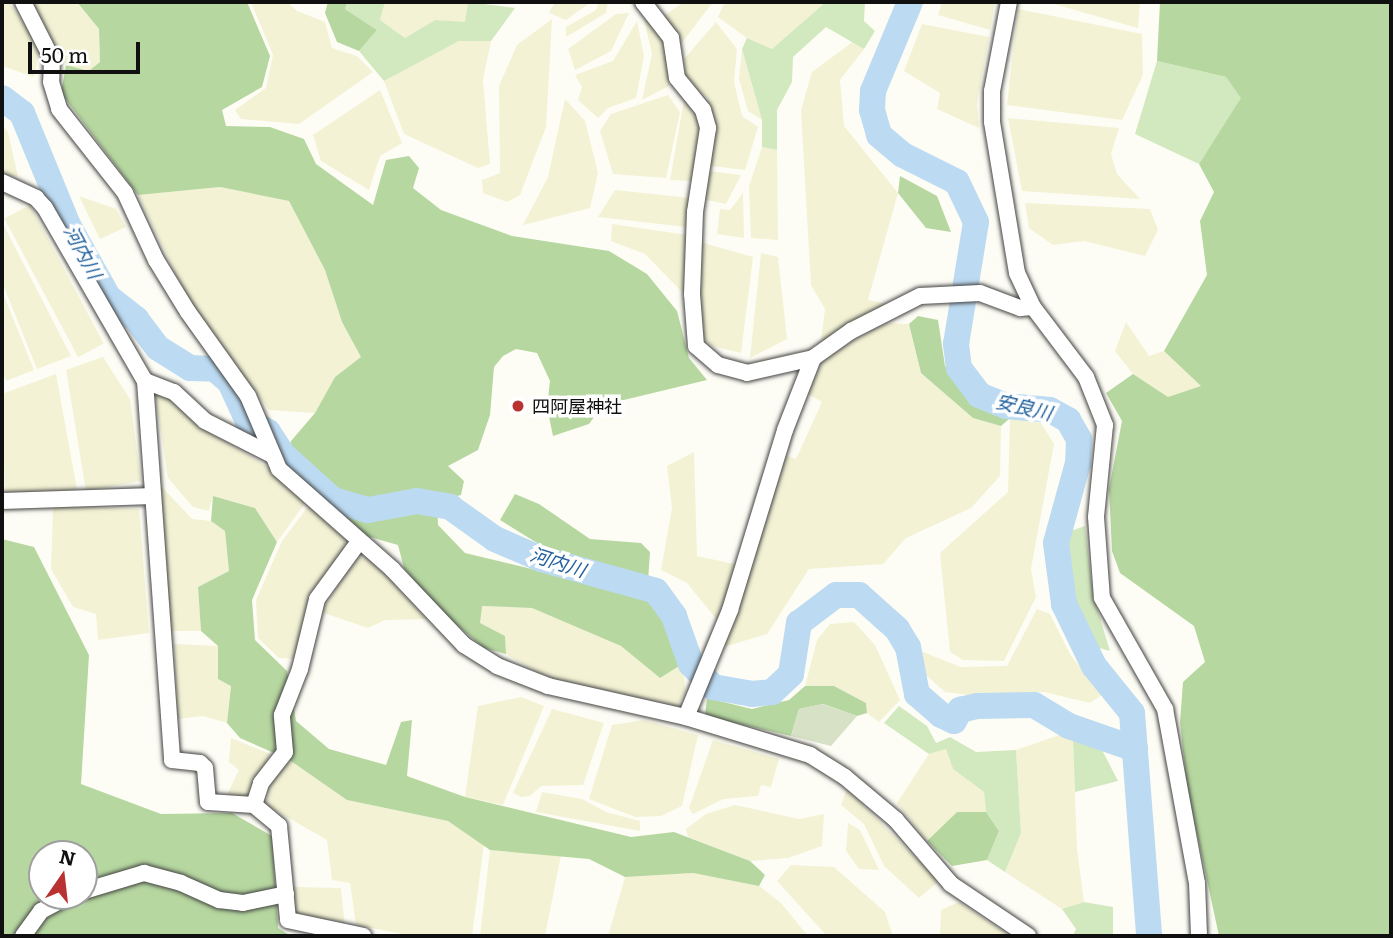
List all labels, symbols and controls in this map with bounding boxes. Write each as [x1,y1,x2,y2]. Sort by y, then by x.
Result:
scale bar [32,28,144,72]
text: 50 m [41,38,88,69]
water label: 河内川 [60,221,106,283]
water label: 安良川 [994,389,1054,425]
place label: 四阿屋神社 [532,395,622,417]
marker: 四阿屋神社 [510,398,526,414]
water label: 河内川 [527,542,589,582]
north arrow [28,840,98,910]
text: N [56,841,79,872]

